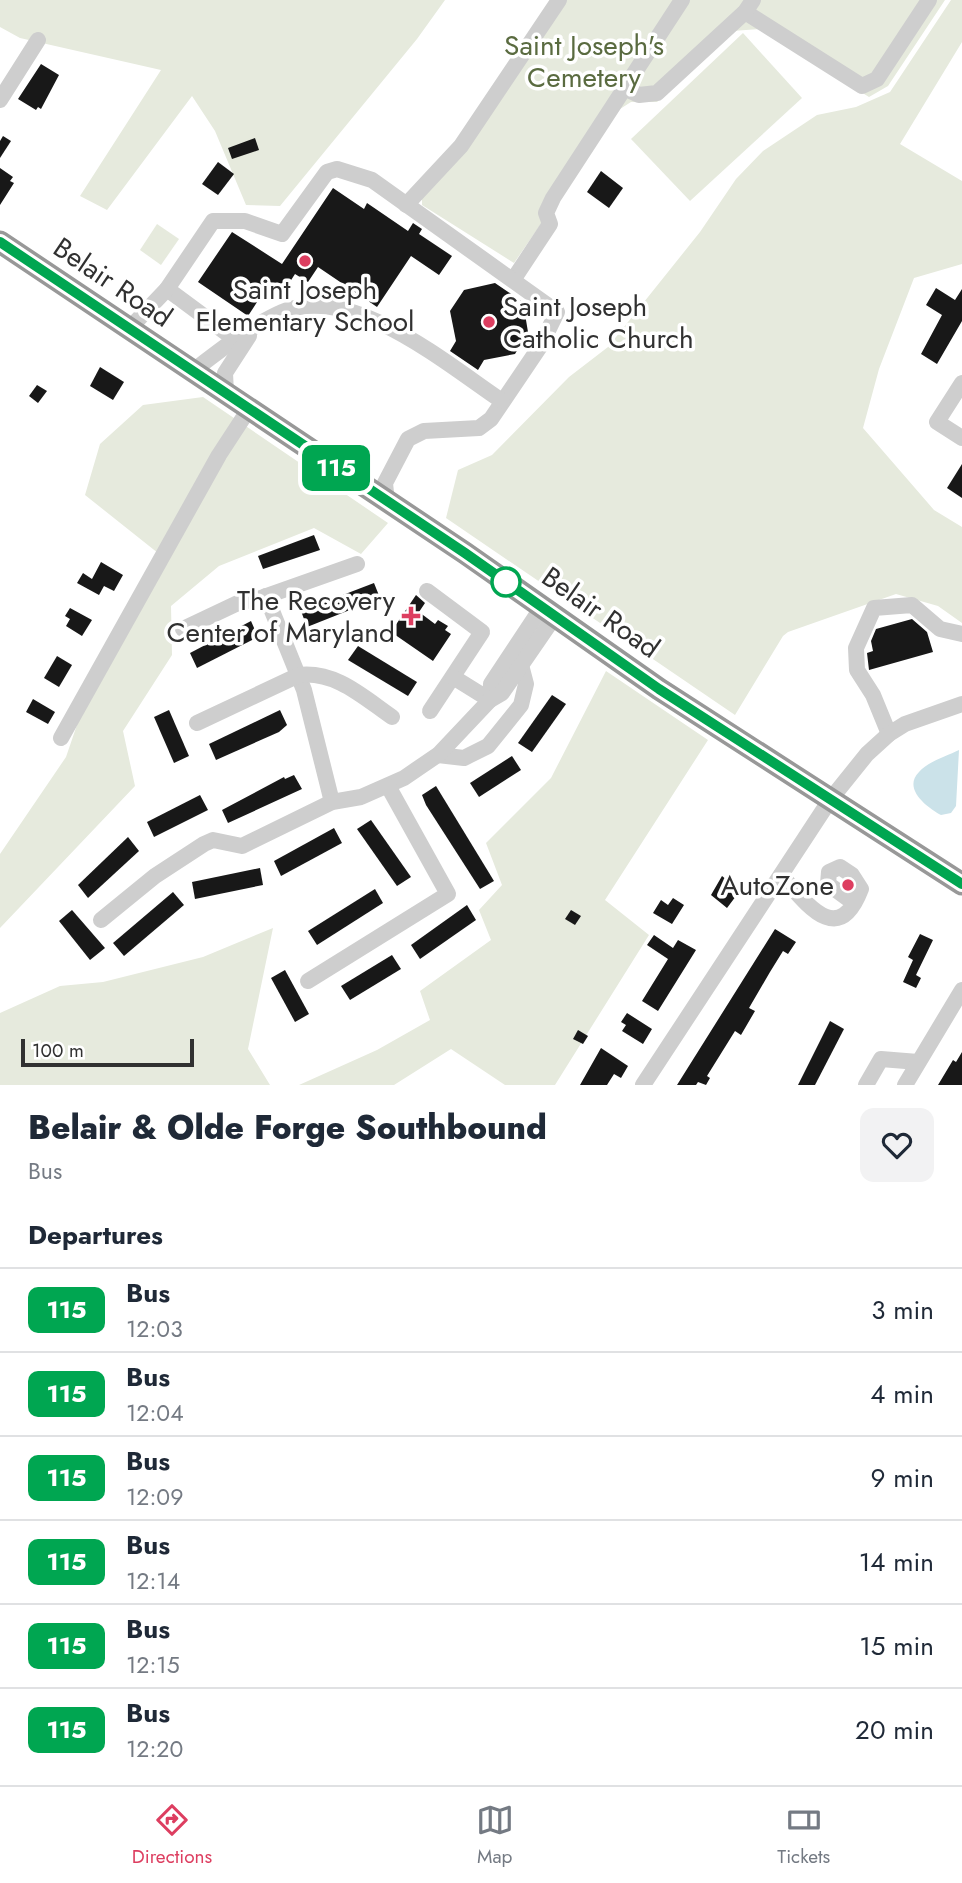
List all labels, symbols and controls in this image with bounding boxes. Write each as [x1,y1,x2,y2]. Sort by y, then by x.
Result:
park label: Saint Joseph's Cemetery [504,25,664,98]
street label: Belair Road [45,227,180,337]
marker: Saint Joseph Elementary School [297,253,313,269]
place label: Saint Joseph Elementary School [195,269,415,342]
place label: Saint Joseph Catholic Church [503,286,694,359]
marker: Saint Joseph Catholic Church [481,314,497,330]
line badge: 115 [296,445,376,491]
text: 115 [316,450,356,485]
street label: Belair Road [533,557,668,668]
unlabelled marker [491,567,521,597]
place label: The Recovery Center of Maryland [166,580,396,653]
marker: The Recovery Center of Maryland [401,606,421,626]
place label: AutoZone [721,865,834,906]
marker: AutoZone [840,877,856,893]
scale bar [21,1036,194,1068]
text: 100 m [32,1037,84,1064]
text: Belair & Olde Forge Southbound [28,1104,547,1151]
button: heart [860,1108,934,1182]
text: Bus [28,1154,62,1188]
text: Departures [28,1216,163,1254]
text: Bus [126,1274,170,1312]
text: 3 min [871,1291,934,1329]
text: 115 [47,1292,86,1327]
text: 12:03 [126,1312,183,1346]
text: Bus [126,1358,170,1396]
text: 4 min [870,1375,934,1413]
text: 115 [47,1376,86,1411]
text: 12:04 [126,1396,184,1430]
text: Bus [126,1442,170,1480]
text: 9 min [871,1459,934,1497]
text: 115 [47,1460,86,1495]
text: 12:09 [126,1480,183,1514]
text: Bus [126,1526,170,1564]
text: 14 min [859,1543,934,1581]
text: 115 [47,1544,86,1579]
text: 12:14 [126,1564,180,1598]
text: Bus [126,1610,170,1648]
text: 15 min [859,1627,934,1665]
text: 115 [47,1628,86,1663]
text: 12:15 [126,1648,180,1682]
text: Bus [126,1694,170,1732]
text: 20 min [855,1711,934,1749]
text: 115 [47,1712,86,1747]
text: 12:20 [126,1732,183,1766]
tab: Directions [132,1801,212,1870]
tab: Map [476,1801,514,1870]
tab: Tickets [777,1801,830,1870]

